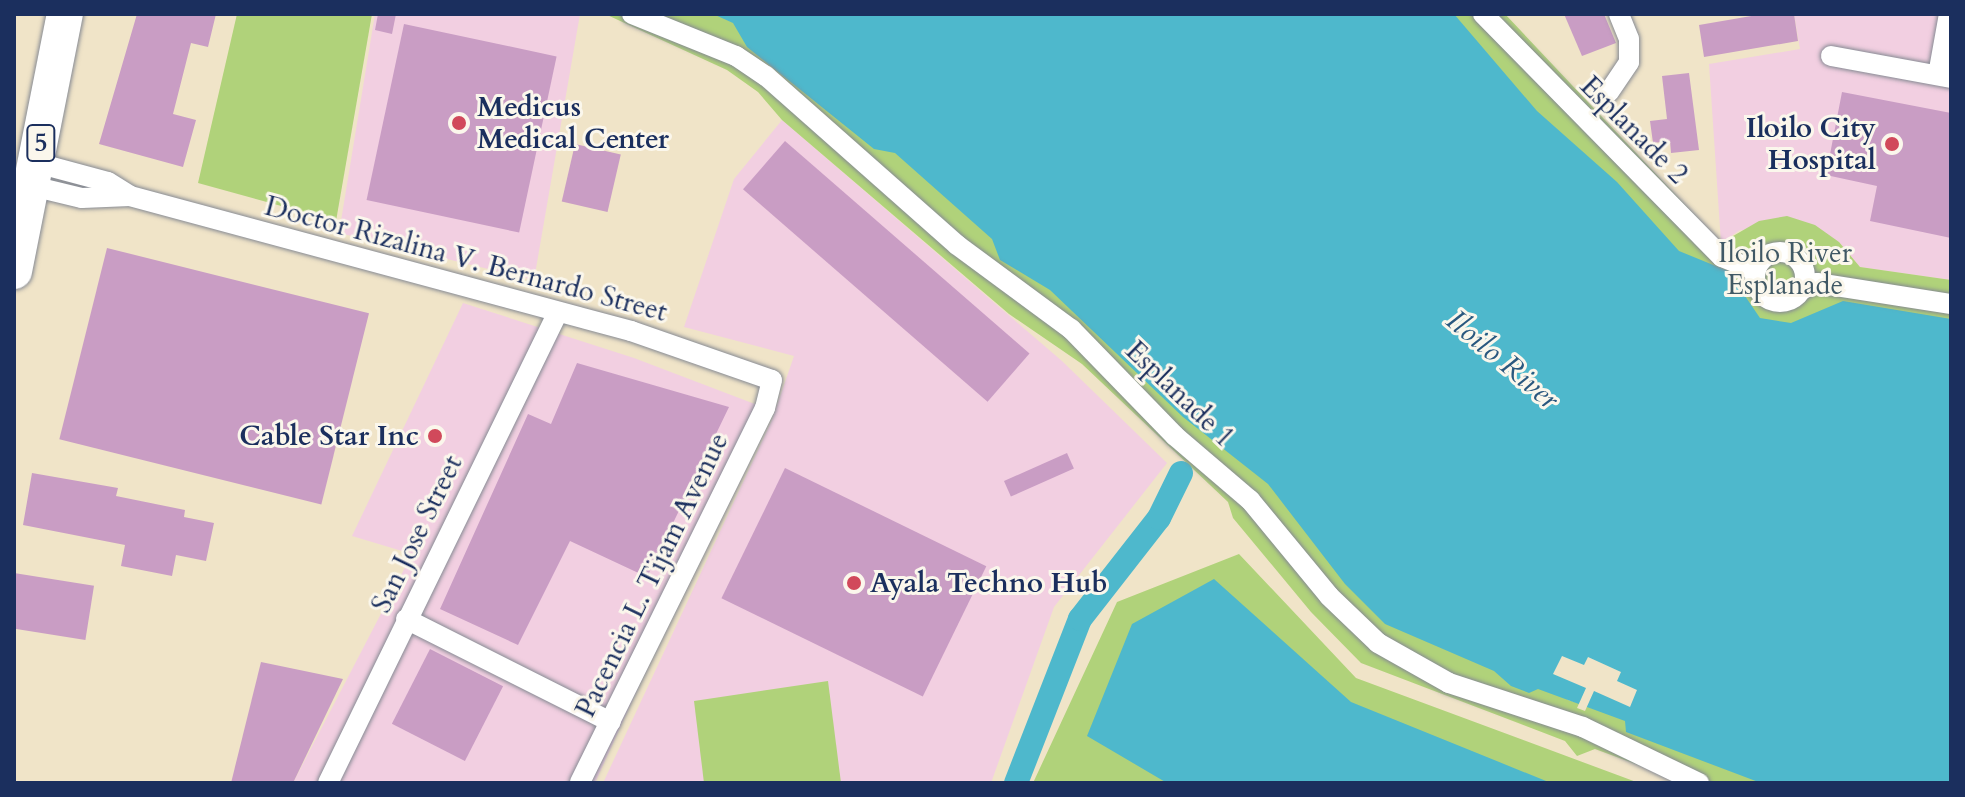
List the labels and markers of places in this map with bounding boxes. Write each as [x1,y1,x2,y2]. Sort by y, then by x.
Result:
place label: Medicus Medical Center [477,90,669,156]
place label: Iloilo City Hospital [1746,111,1876,177]
marker: Medicus Medical Center [448,112,470,134]
marker: Iloilo City Hospital [1883,135,1901,153]
place label: Cable Star Inc [239,419,419,453]
marker: Cable Star Inc [426,427,444,445]
place label: Ayala Techno Hub [870,566,1108,600]
marker: Ayala Techno Hub [845,574,863,592]

